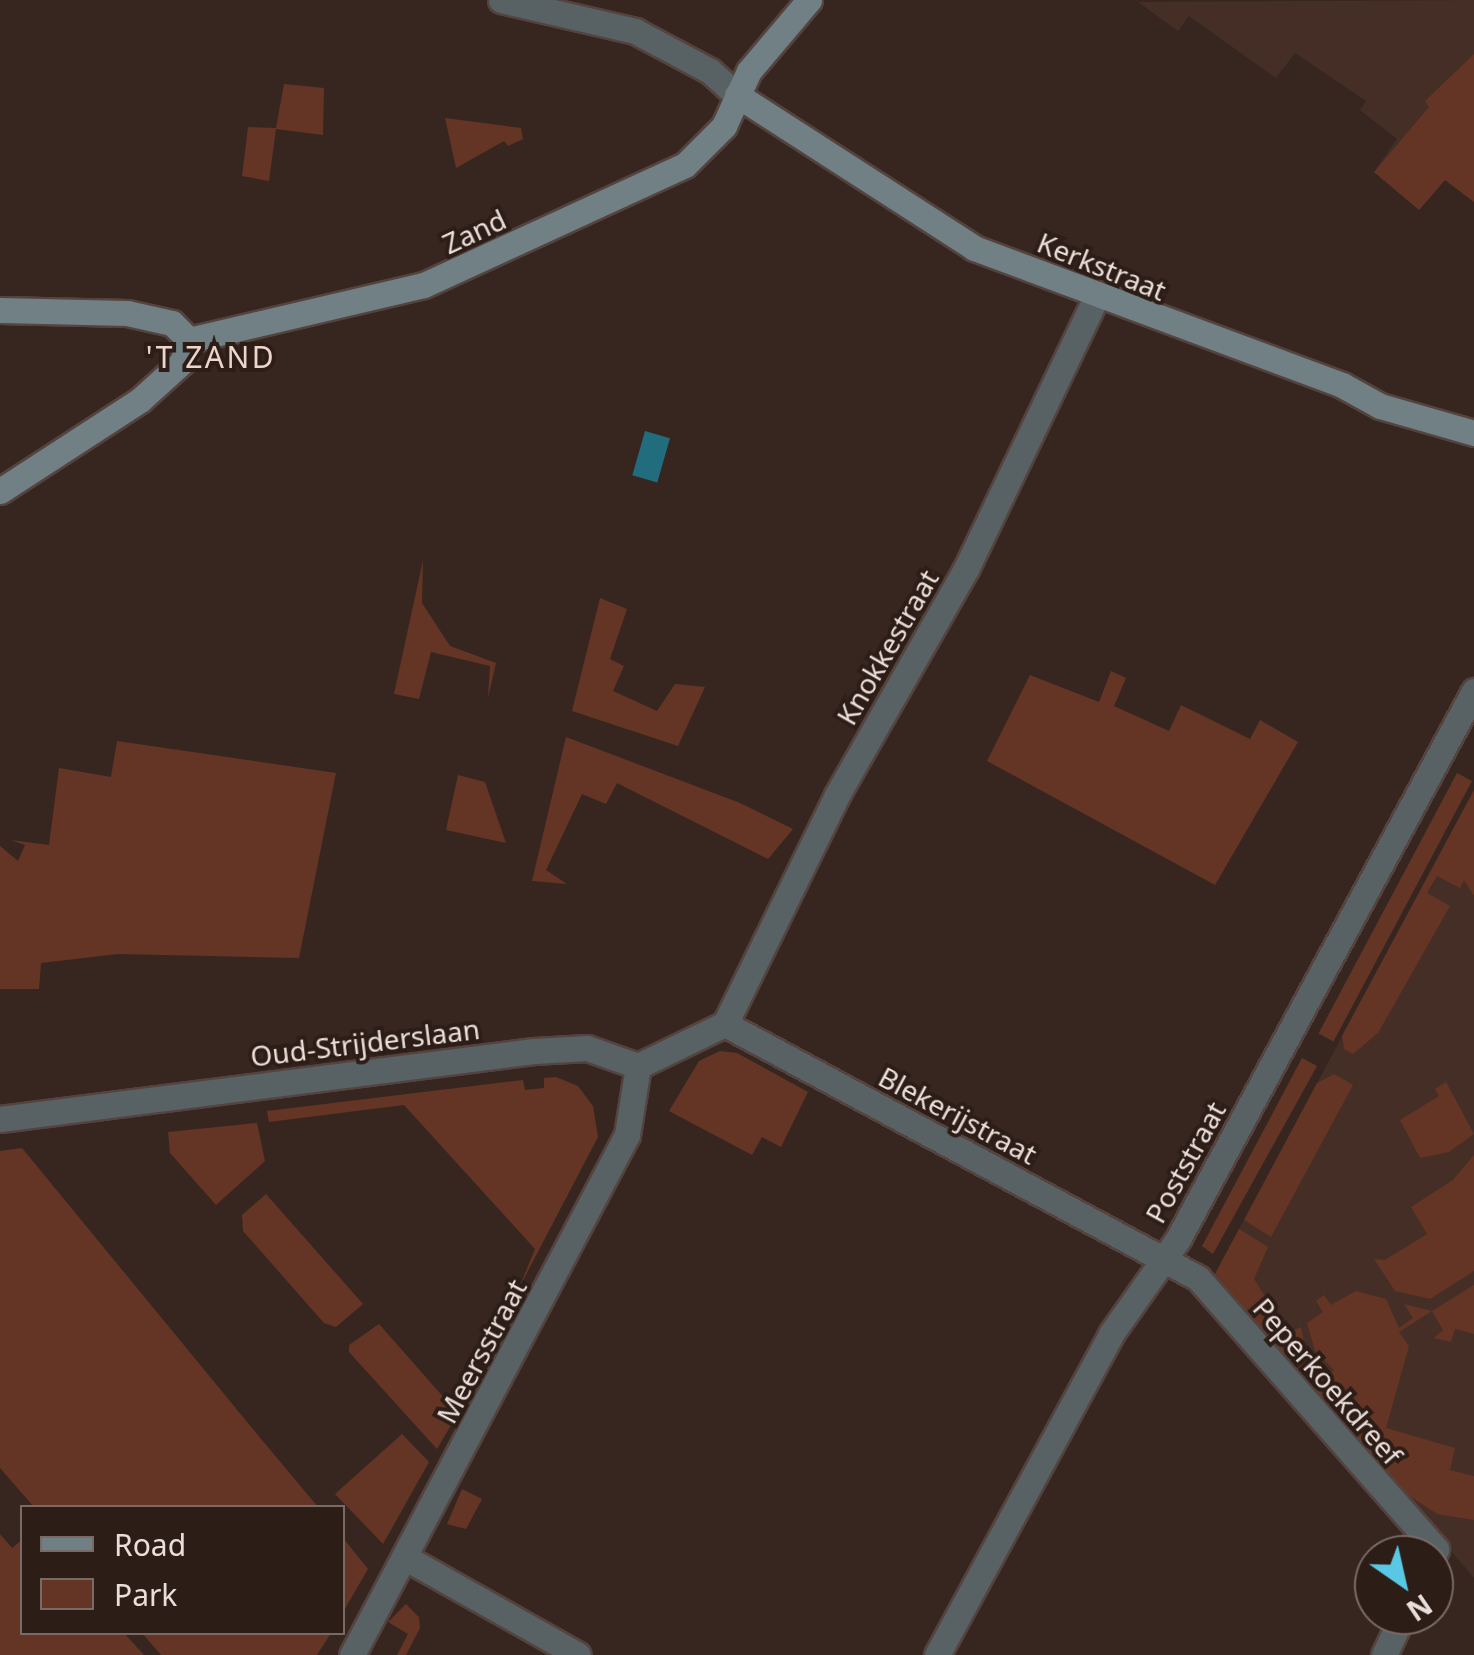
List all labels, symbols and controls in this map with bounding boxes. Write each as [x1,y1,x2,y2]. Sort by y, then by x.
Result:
street label: Zand [437,202,511,260]
street label: Kerkstraat [1033,225,1171,307]
district label: 'T ZAND [146,339,276,375]
street label: Knokkestraat [829,564,945,730]
street label: Oud-Strijderslaan [248,1011,482,1073]
street label: Blekerijstraat [873,1059,1043,1171]
street label: Poststraat [1138,1095,1232,1229]
street label: Meersstraat [429,1273,533,1429]
street label: Peperkoekdreef [1247,1291,1409,1471]
legend [20,1505,345,1635]
text: Road [114,1524,186,1565]
north arrow [1354,1535,1454,1635]
text: Park [114,1574,177,1615]
text: N [1400,1586,1440,1630]

